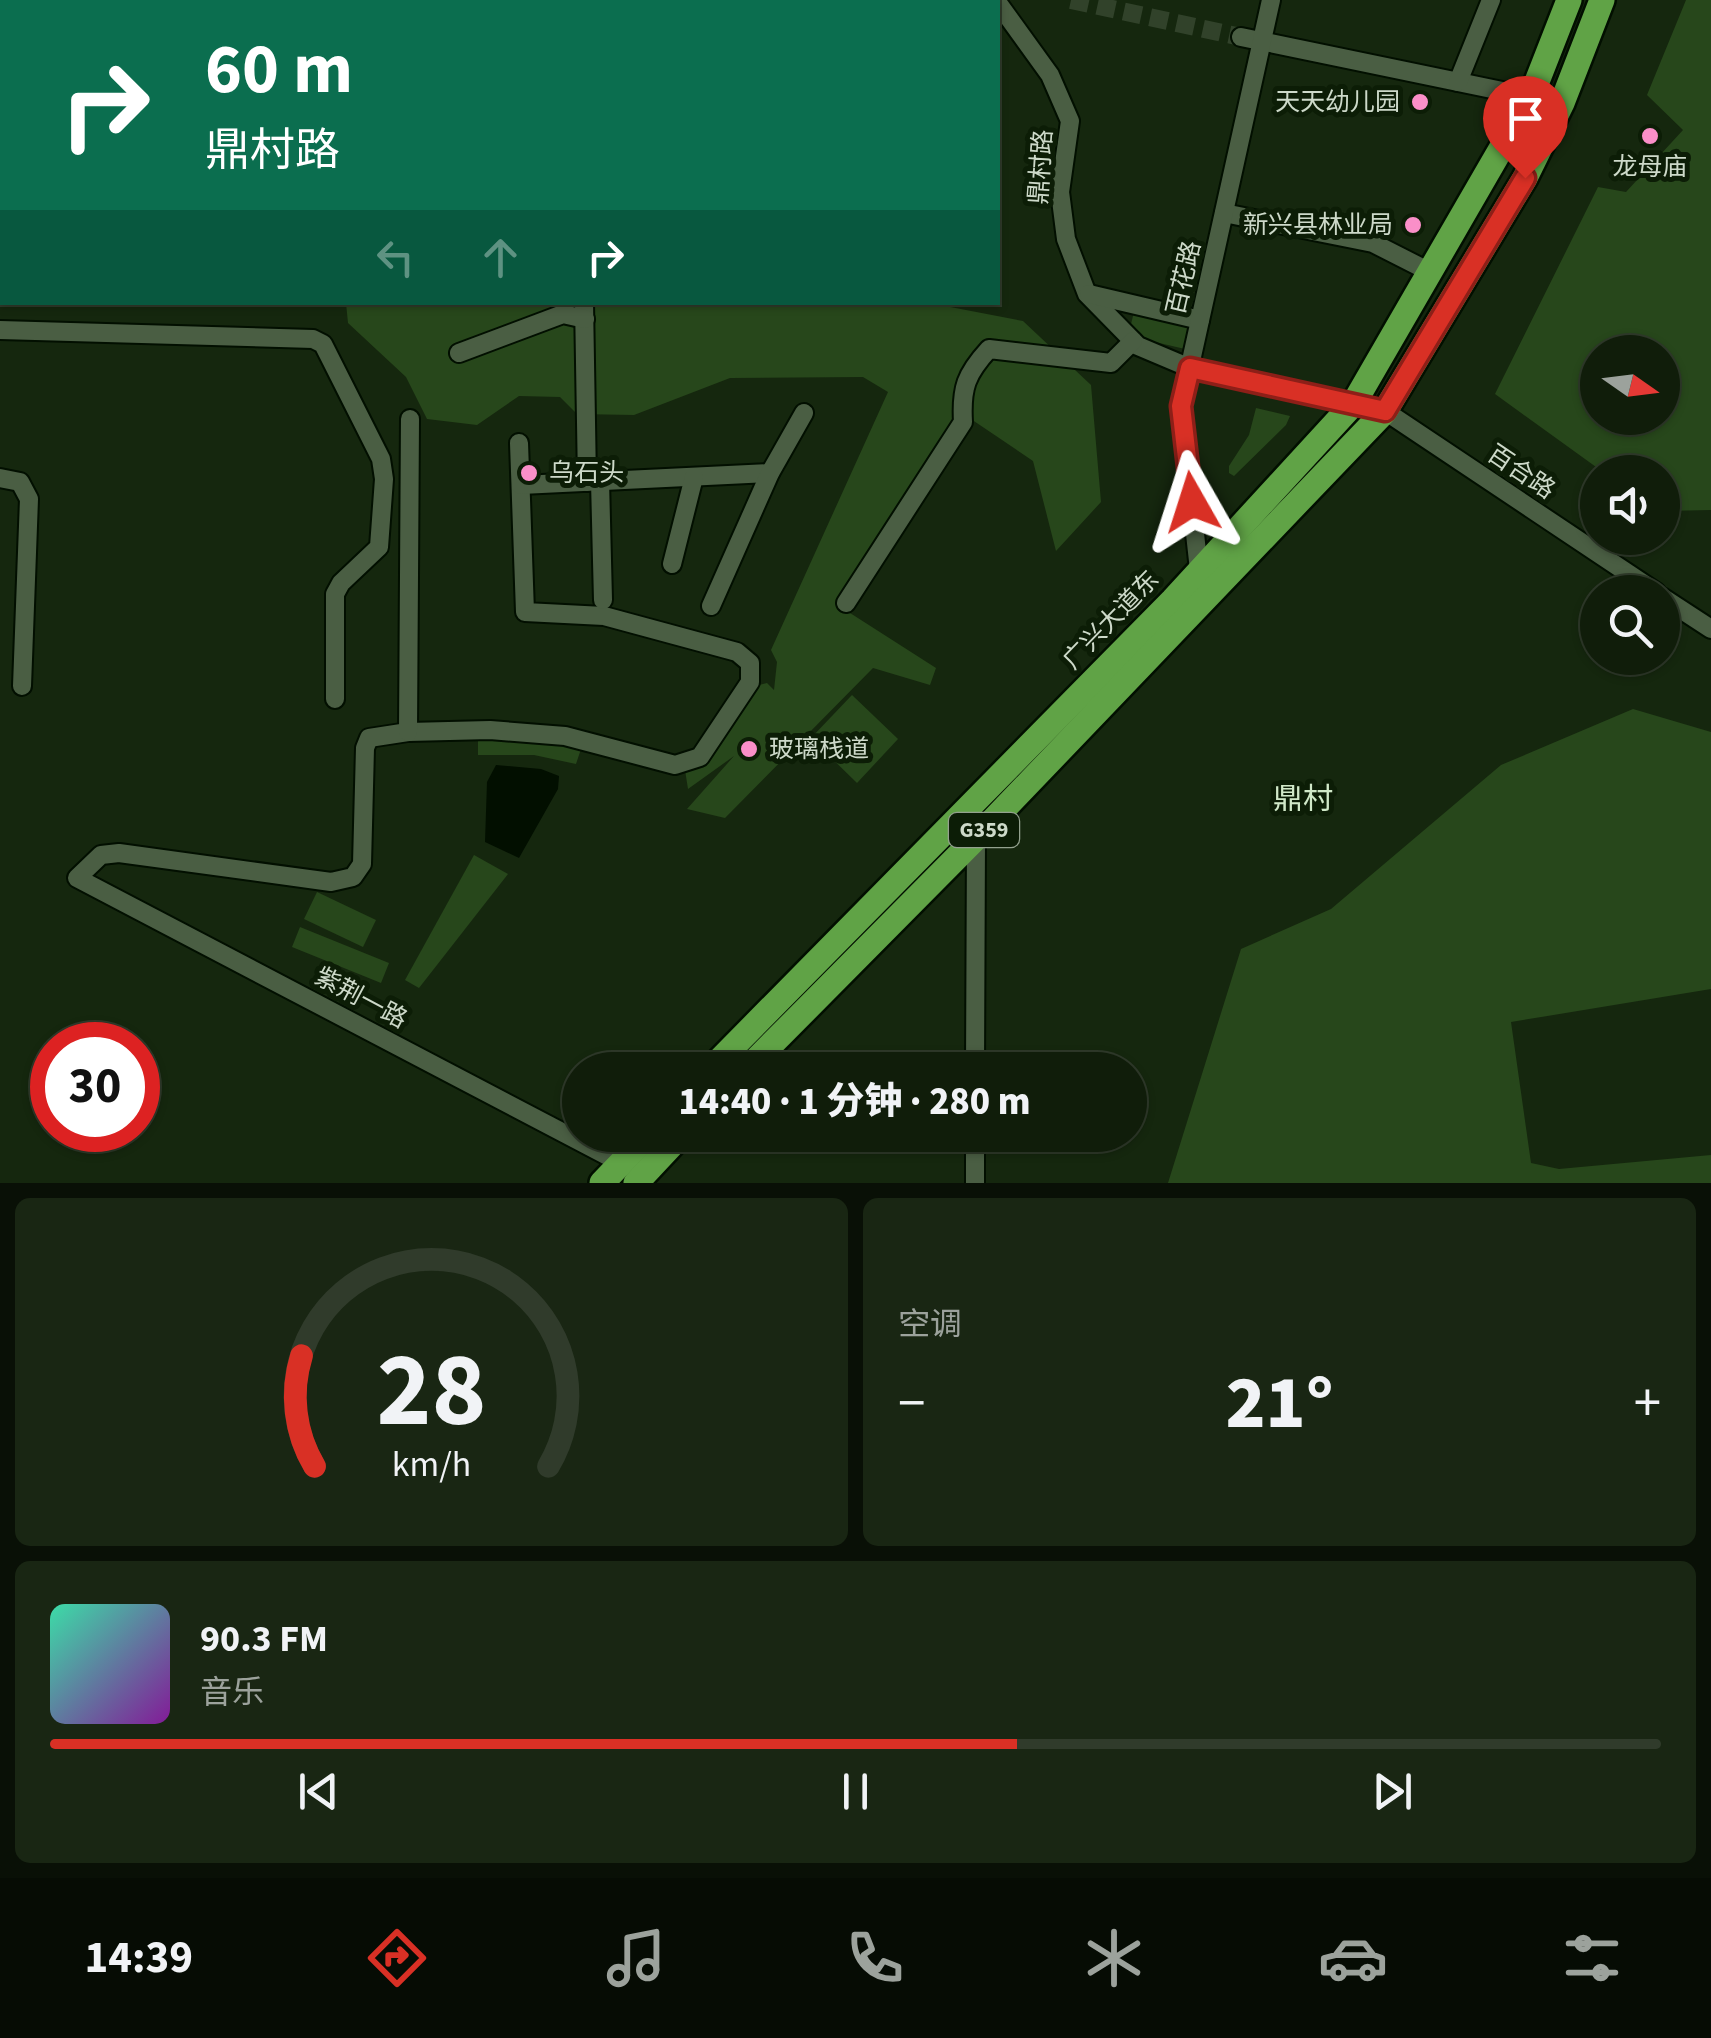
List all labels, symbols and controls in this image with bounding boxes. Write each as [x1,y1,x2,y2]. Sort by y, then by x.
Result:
text: 60 m [205,20,353,120]
icon: right [40,40,170,170]
pin [1483,76,1568,179]
place label: 天天幼儿园 [1275,84,1400,120]
marker: 天天幼儿园 [1409,91,1431,113]
icon: arrive [1498,91,1553,146]
text: 鼎村路 [205,119,340,183]
marker: 龙母庙 [1639,125,1661,147]
street label: 鼎村路 [1020,128,1062,206]
place label: 龙母庙 [1612,149,1688,185]
place label: 新兴县林业局 [1243,207,1393,243]
marker: 新兴县林业局 [1402,214,1424,236]
icon: left [368,230,423,285]
icon: ahead [473,230,528,285]
icon: right [578,230,633,285]
street label: 百花路 [1158,237,1210,319]
north arrow [1580,335,1680,435]
map controls [1580,335,1680,675]
street label: 百合路 [1480,436,1562,508]
position arrow [1140,450,1244,554]
place label: 乌石头 [549,455,624,491]
button: sound [1580,455,1680,555]
marker: 乌石头 [518,462,540,484]
street label: 广兴大道东 [1055,563,1167,677]
button: search [1580,575,1680,675]
place label: 玻璃栈道 [769,731,869,767]
marker: 玻璃栈道 [738,738,760,760]
district label: 鼎村 [1273,778,1333,821]
road number: G359 [949,813,1019,847]
street label: 紫荆一路 [308,959,414,1037]
speed limit sign: 30 [30,1022,160,1152]
text: 14:40 · 1 分钟 · 280 m [678,1075,1031,1129]
text: 空调 [898,1302,962,1348]
text: 28 [377,1318,486,1466]
text: 21° [1226,1350,1333,1457]
text: − [898,1365,925,1443]
text: + [1634,1365,1661,1443]
text: km/h [392,1439,471,1490]
text: 90.3 FM [200,1612,328,1666]
text: 音乐 [200,1670,264,1716]
icon: previous [291,1764,346,1819]
icon: pause [828,1764,883,1819]
icon: next [1365,1764,1420,1819]
icon: directions [362,1923,432,1993]
icon: music [601,1923,671,1993]
icon: phone [840,1923,910,1993]
icon: climate [1079,1923,1149,1993]
icon: car [1318,1923,1388,1993]
icon: filters [1557,1923,1627,1993]
text: 14:39 [84,1926,193,1990]

